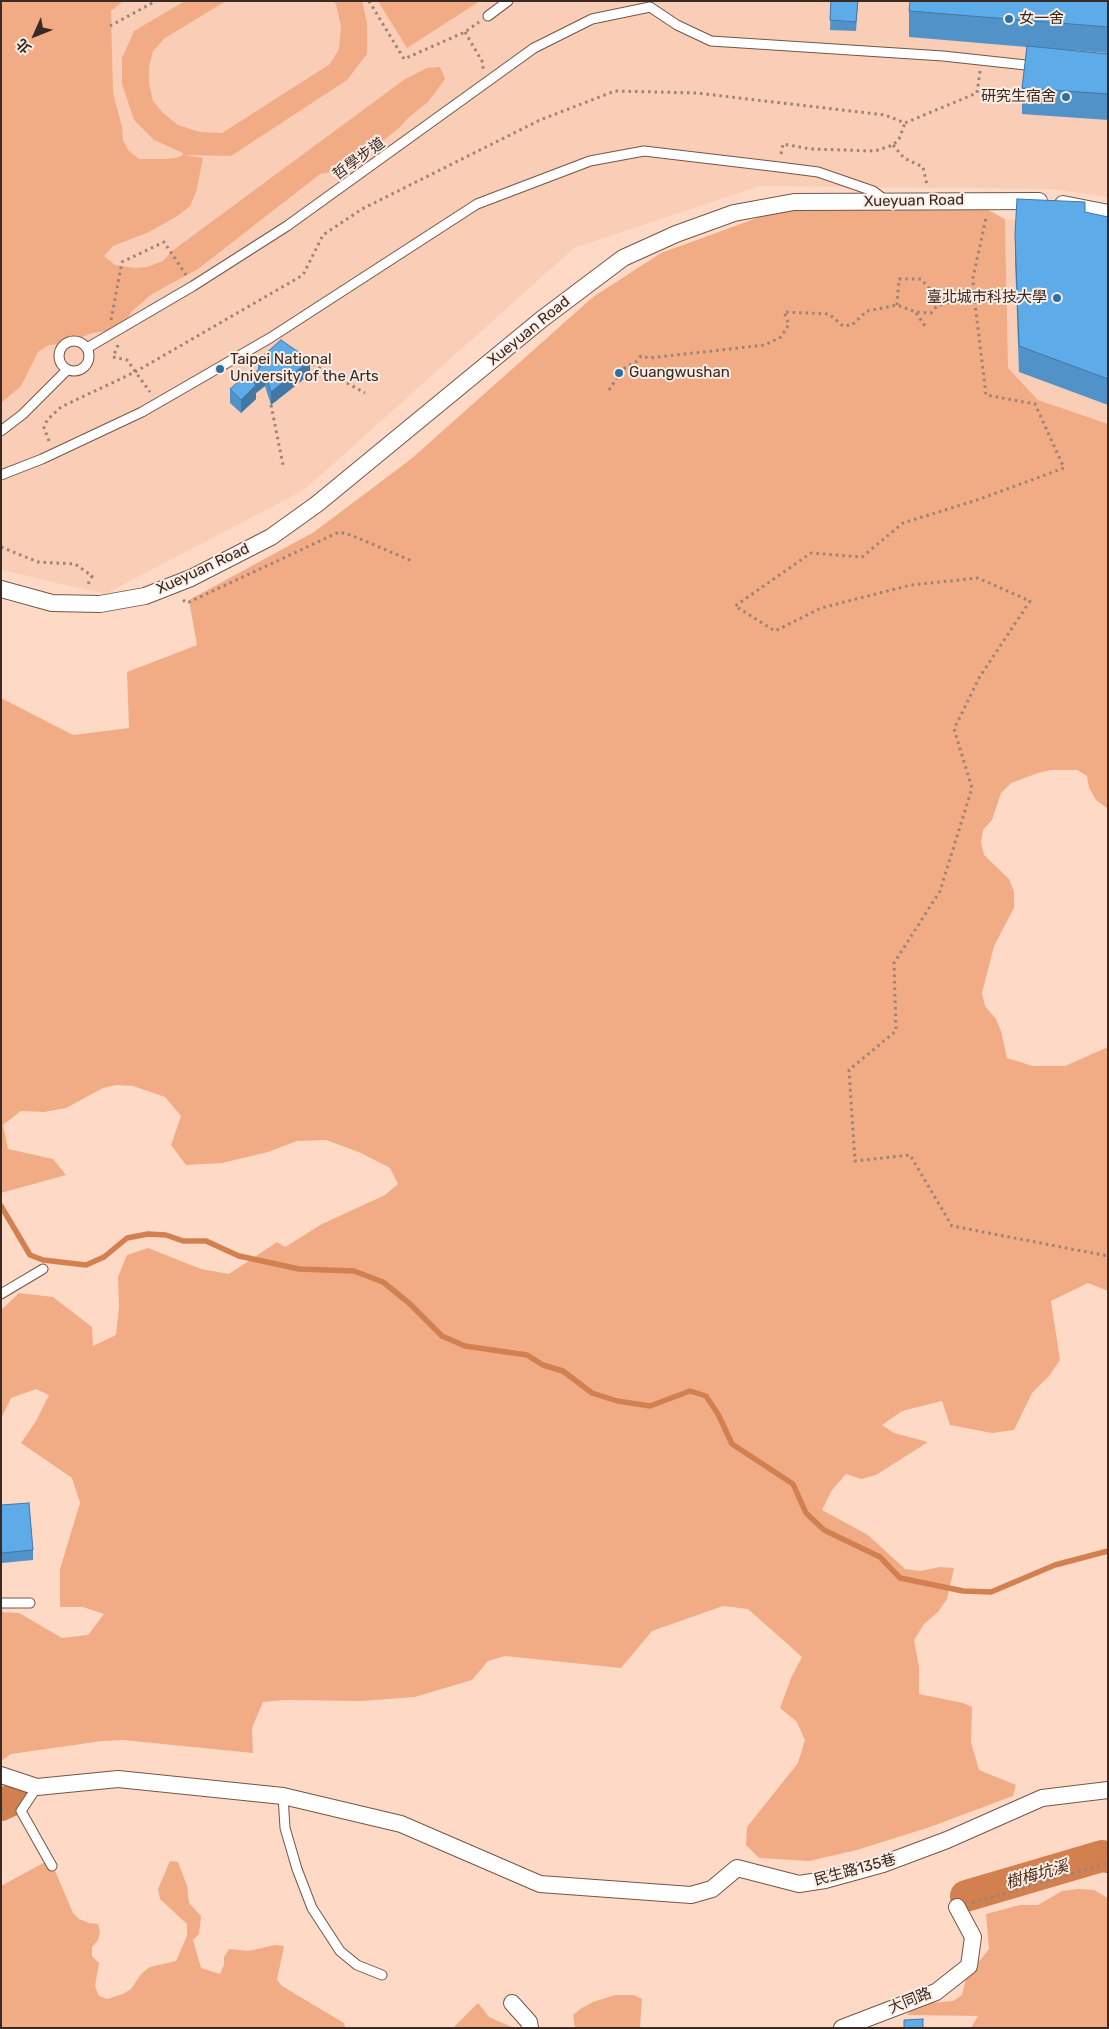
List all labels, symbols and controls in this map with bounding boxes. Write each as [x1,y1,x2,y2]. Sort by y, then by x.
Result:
north arrow [10,10,60,60]
place label: 女一舍 [1019,10,1064,28]
marker: 女一舍 [1003,13,1015,25]
text: 北 [13,35,35,57]
place label: 研究生宿舍 [981,88,1056,106]
marker: 研究生宿舍 [1060,91,1072,103]
street label: 哲學步道 [329,134,389,184]
street label: Xueyuan Road [864,191,964,211]
place label: 臺北城市科技大學 [927,289,1047,307]
street label: Xueyuan Road [484,292,574,370]
marker: 臺北城市科技大學 [1051,292,1063,304]
place label: Taipei National University of the Arts [230,351,379,386]
marker: Taipei National University of the Arts [214,363,226,375]
place label: Guangwushan [629,364,730,382]
marker: Guangwushan [613,367,625,379]
street label: Xueyuan Road [154,540,252,598]
street label: 民生路135巷 [812,1850,898,1890]
water label: 樹梅坑溪 [1004,1857,1070,1893]
street label: 大同路 [886,1984,934,2018]

